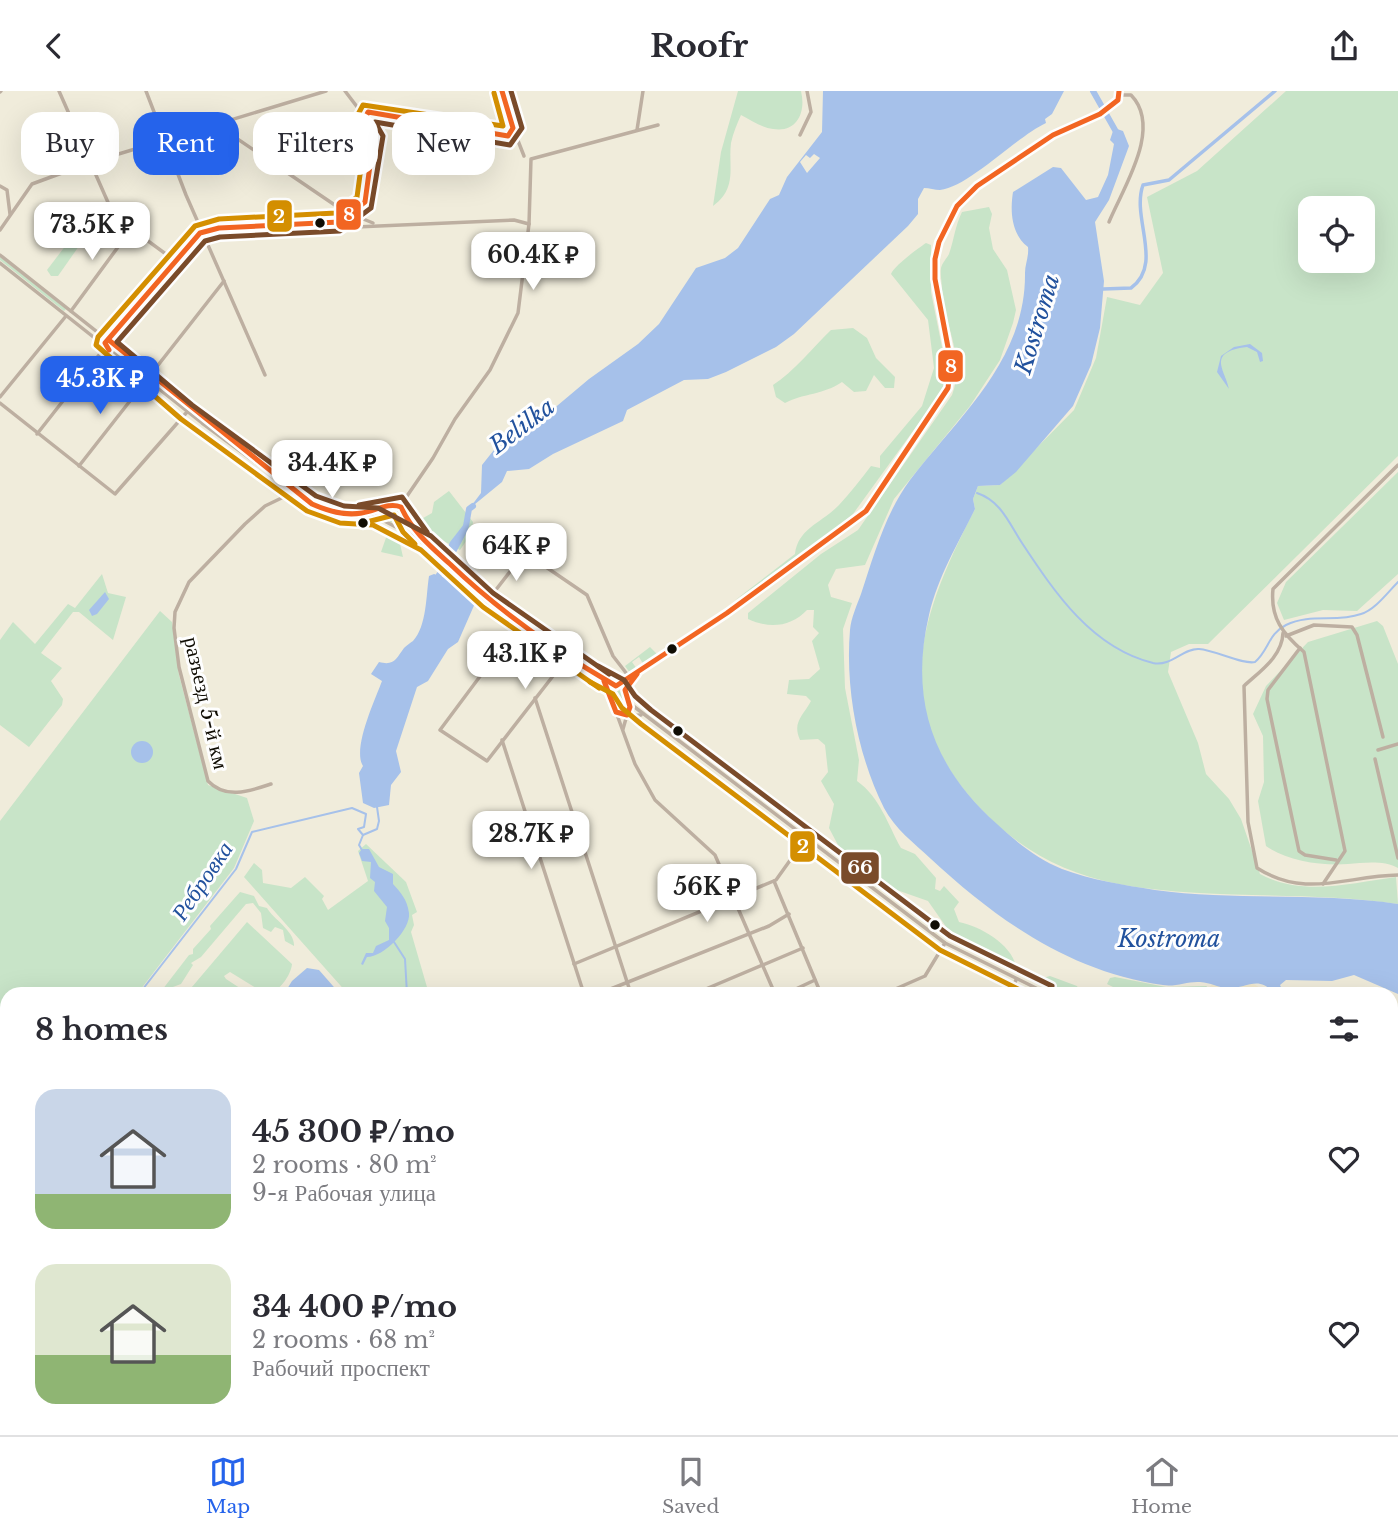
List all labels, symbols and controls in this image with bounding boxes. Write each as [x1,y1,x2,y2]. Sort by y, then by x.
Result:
text: Roofr [650,26,748,66]
icon: back [35,27,73,65]
icon: share [1325,27,1363,65]
chip: Buy [21,112,119,175]
chip: Rent [133,112,239,175]
chip: Filters [253,112,378,175]
chip: New [392,112,495,175]
map controls [1298,196,1375,273]
button: locate [1298,196,1375,273]
line badge: 8 [335,198,362,231]
line badge: 2 [266,199,293,233]
pin: 73.5K ₽ [27,202,157,262]
text: 8 [343,203,355,226]
text: 2 [273,205,285,228]
text: 73.5K ₽ [50,211,134,239]
unlabelled marker [313,216,327,230]
pin: 60.4K ₽ [468,233,598,292]
text: 60.4K ₽ [487,241,579,269]
water label: Kostroma [1008,271,1065,378]
line badge: 8 [937,349,964,383]
text: 8 [945,355,957,378]
pin: 45.3K ₽ [35,357,165,416]
text: 45.3K ₽ [56,365,144,393]
water label: Belilka [483,392,560,460]
pin: 34.4K ₽ [267,441,397,500]
text: 34.4K ₽ [287,449,377,477]
unlabelled marker [356,516,370,530]
pin: 64K ₽ [467,524,565,583]
text: 64K ₽ [482,532,550,560]
pin: 43.1K ₽ [460,631,590,691]
street label: разъезд 5-й км [178,634,234,772]
text: 43.1K ₽ [483,640,567,668]
unlabelled marker [665,642,679,656]
unlabelled marker [671,724,685,738]
pin: 28.7K ₽ [466,811,596,871]
text: 28.7K ₽ [488,820,574,848]
line badge: 2 [789,830,816,863]
text: 2 [797,835,809,858]
water label: Ребровка [165,836,239,927]
line badge: 66 [840,851,880,885]
text: 66 [847,856,873,879]
pin: 56K ₽ [658,865,756,924]
text: 56K ₽ [673,873,741,901]
unlabelled marker [928,918,942,932]
water label: Kostroma [1117,925,1220,953]
icon: filters [1325,1010,1363,1048]
text: 8 homes [35,1011,168,1048]
text: 45 300 ₽/mo [252,1113,455,1150]
icon: home [91,1117,175,1201]
icon: heart [1325,1140,1363,1178]
text: 2 rooms · 80 m² [252,1151,437,1179]
text: 9-я Рабочая улица [252,1179,436,1207]
text: 34 400 ₽/mo [252,1288,457,1325]
icon: home [91,1292,175,1376]
icon: heart [1325,1315,1363,1353]
text: 2 rooms · 68 m² [252,1326,435,1354]
text: Рабочий проспект [252,1354,430,1382]
tab: Map [206,1453,250,1518]
tab: Saved [662,1453,719,1518]
tab: Home [1131,1453,1192,1518]

